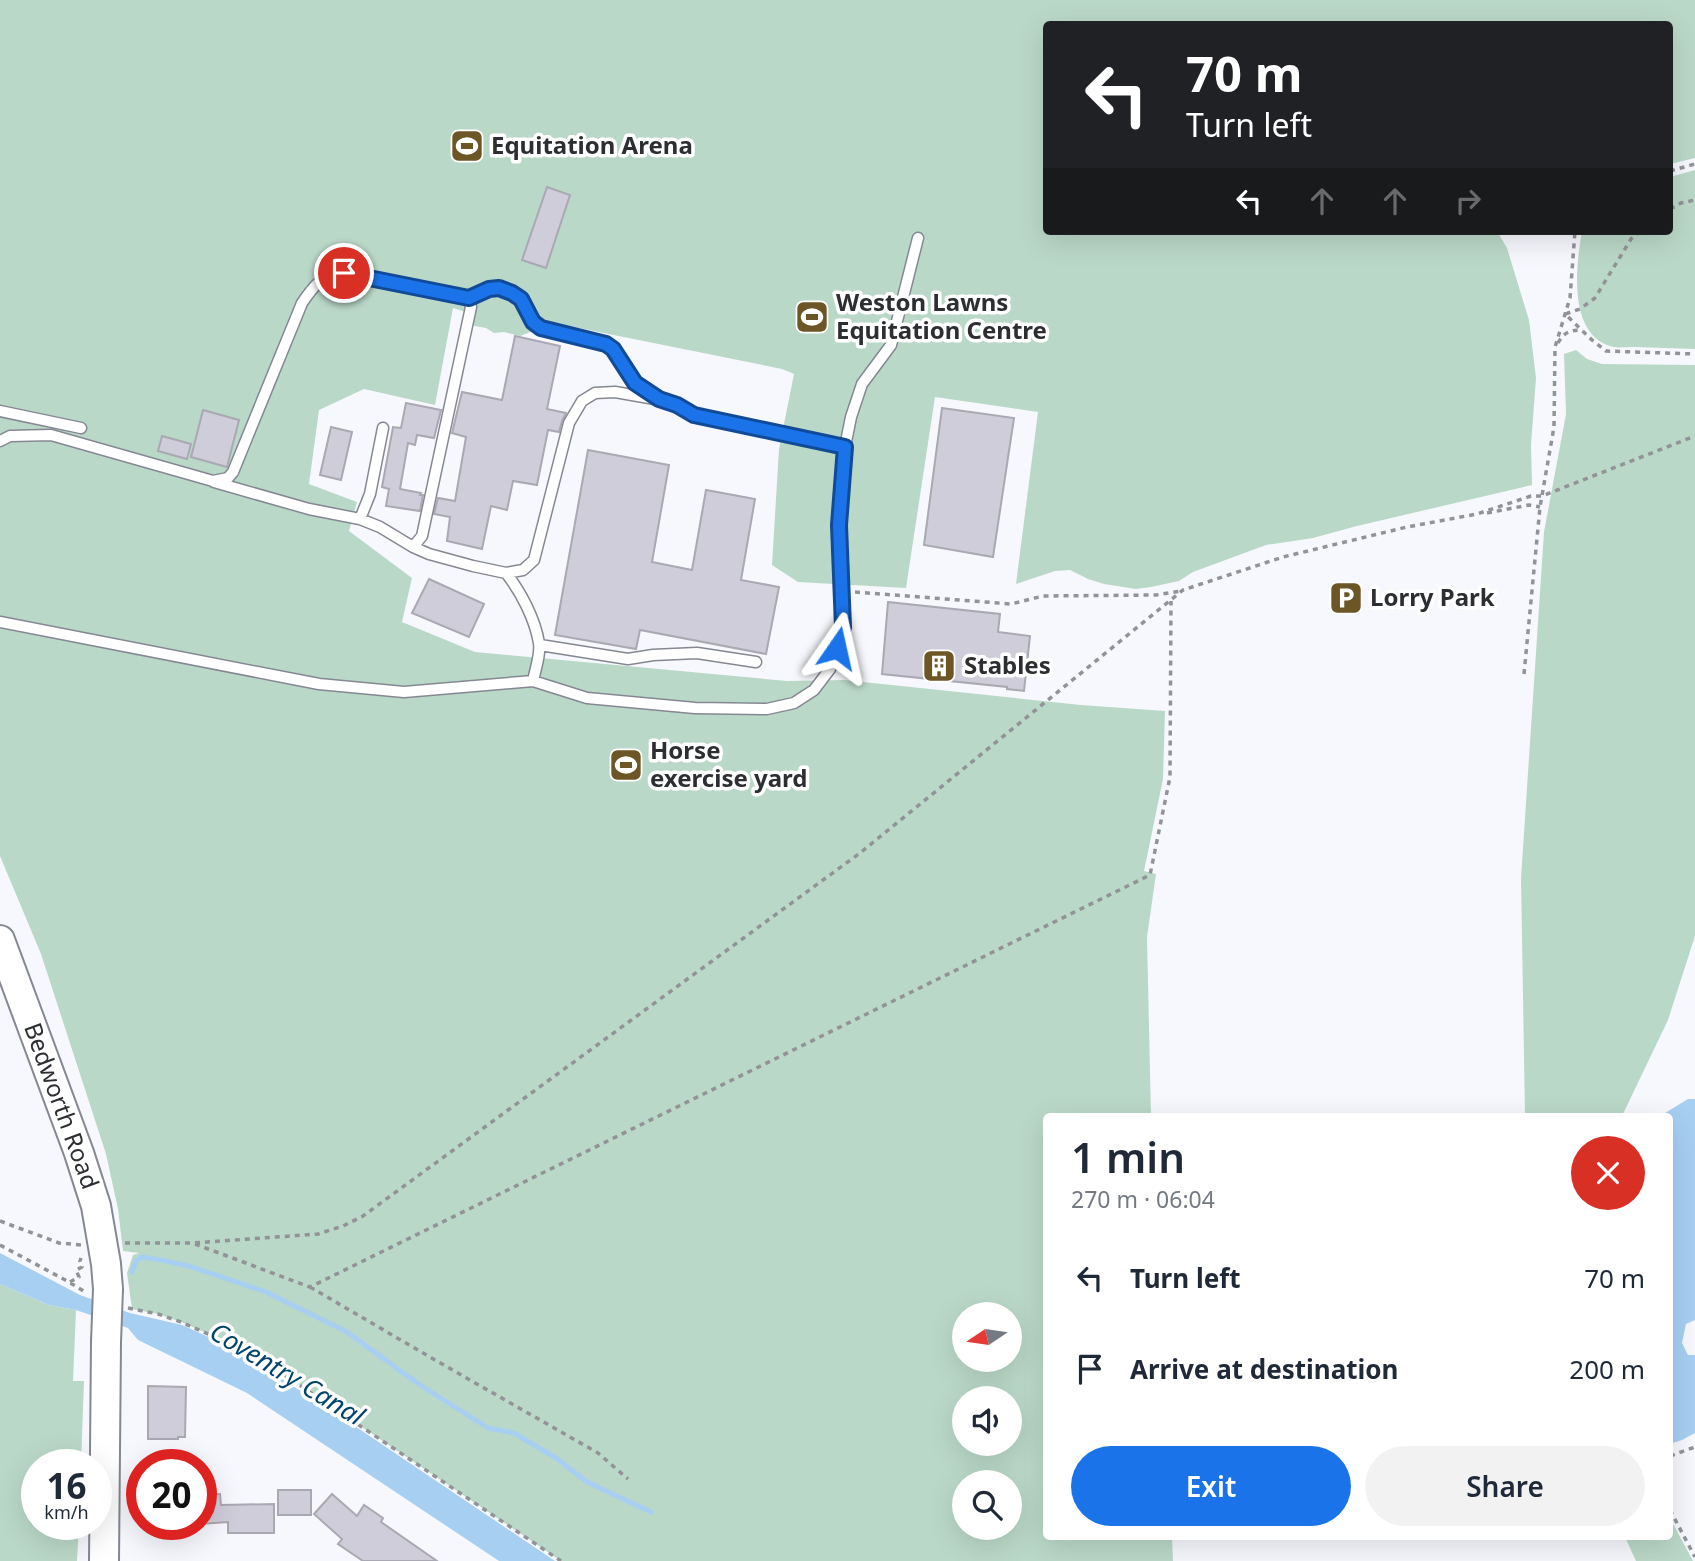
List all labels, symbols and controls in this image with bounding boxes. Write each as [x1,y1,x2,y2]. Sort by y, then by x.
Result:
text: 70 m [1186,40,1303,106]
icon: left [1071,49,1162,140]
text: Turn left [1186,103,1312,146]
sports icon: Equitation Arena [448,127,486,165]
place label: Equitation Arena [491,128,693,161]
icon: left [1230,182,1268,220]
icon: ahead [1303,182,1341,220]
icon: ahead [1376,182,1414,220]
icon: right [1449,182,1487,220]
pin [314,243,374,303]
icon: arrive [325,254,363,292]
place label: Weston Lawns Equitation Centre [836,285,1047,346]
sports icon: Weston Lawns Equitation Centre [793,298,831,336]
parking icon: Lorry Park [1327,579,1365,617]
place label: Lorry Park [1370,580,1495,613]
position arrow [800,611,874,685]
building icon: Stables [920,647,958,685]
place label: Stables [964,648,1051,681]
place label: Horse exercise yard [650,733,808,794]
sports icon: Horse exercise yard [607,746,645,784]
street label: Bedworth Road [17,1018,108,1193]
text: 1 min [1071,1128,1185,1185]
button: close [1571,1136,1645,1210]
text: 270 m · 06:04 [1071,1183,1215,1215]
icon: left [1071,1259,1109,1297]
text: Turn left [1130,1260,1241,1296]
text: 70 m [1584,1260,1645,1296]
north arrow [952,1302,1022,1372]
map controls [952,1302,1022,1540]
water label: Coventry Canal [204,1313,372,1434]
icon: arrive [1071,1350,1109,1388]
text: Arrive at destination [1130,1351,1399,1387]
text: 200 m [1569,1351,1645,1387]
button: sound [952,1386,1022,1456]
button: Exit [1071,1446,1351,1526]
button: Share [1365,1446,1645,1526]
speed limit sign: 20 [126,1449,217,1540]
text: 16 [46,1462,87,1509]
button: search [952,1470,1022,1540]
text: km/h [44,1500,89,1524]

